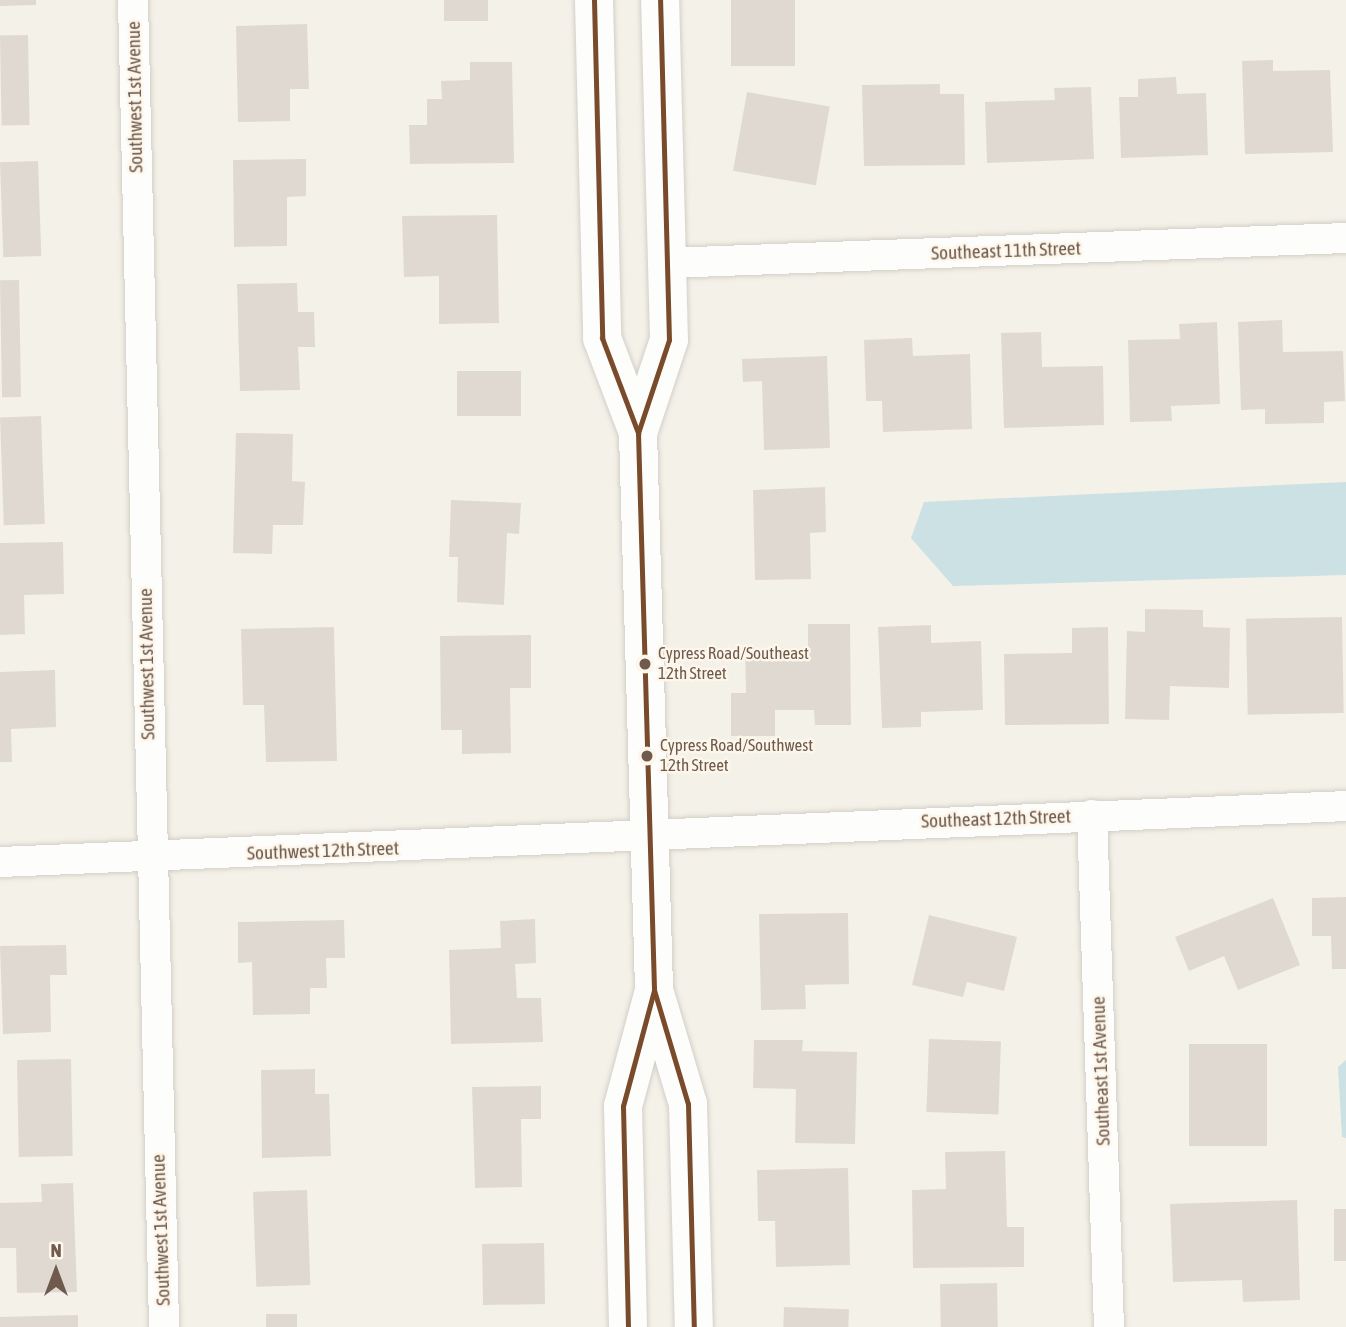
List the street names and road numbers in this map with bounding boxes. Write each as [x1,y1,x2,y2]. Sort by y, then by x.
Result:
street label: Southwest 1st Avenue [122,21,148,173]
street label: Southeast 11th Street [931,237,1081,265]
street label: Southwest 1st Avenue [134,588,160,740]
street label: Southeast 12th Street [921,805,1071,833]
street label: Southwest 12th Street [247,837,399,865]
street label: Southeast 1st Avenue [1087,996,1115,1146]
street label: Southwest 1st Avenue [147,1154,175,1306]

